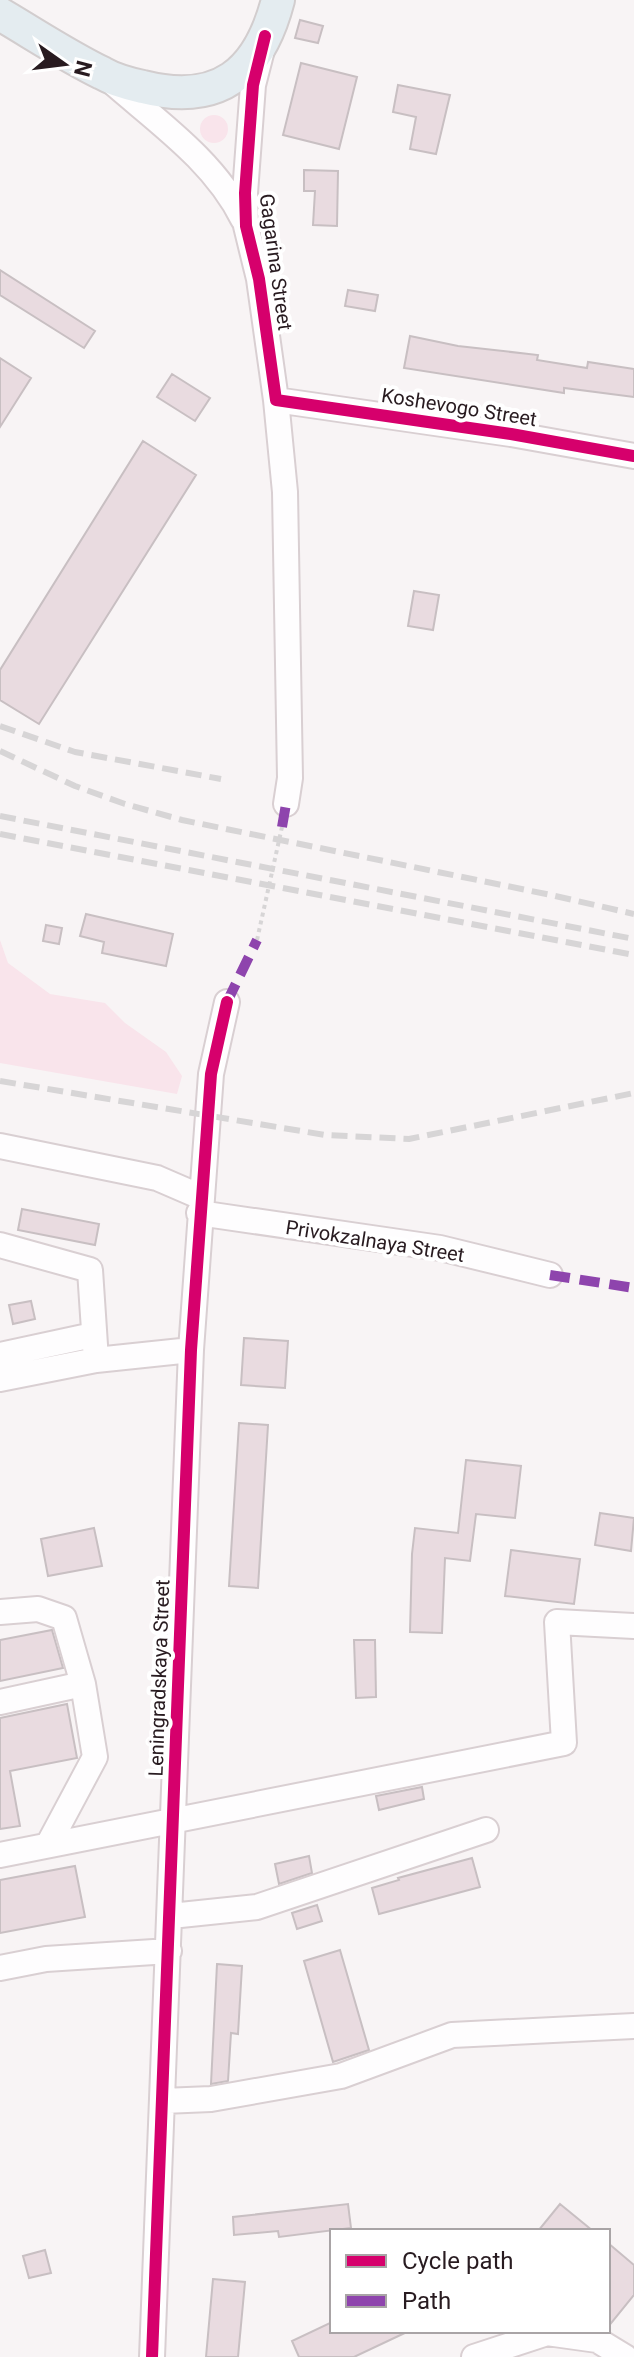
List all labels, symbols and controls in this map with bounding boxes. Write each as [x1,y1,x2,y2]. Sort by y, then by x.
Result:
north arrow [24,24,104,104]
text: N [69,58,97,79]
street label: Gagarina Street [255,192,297,332]
street label: Koshevogo Street [380,383,538,431]
street label: Privokzalnaya Street [284,1215,466,1267]
street label: Leningradskaya Street [144,1579,174,1777]
legend [330,2229,610,2333]
text: Cycle path [402,2247,514,2275]
text: Path [402,2287,451,2315]

